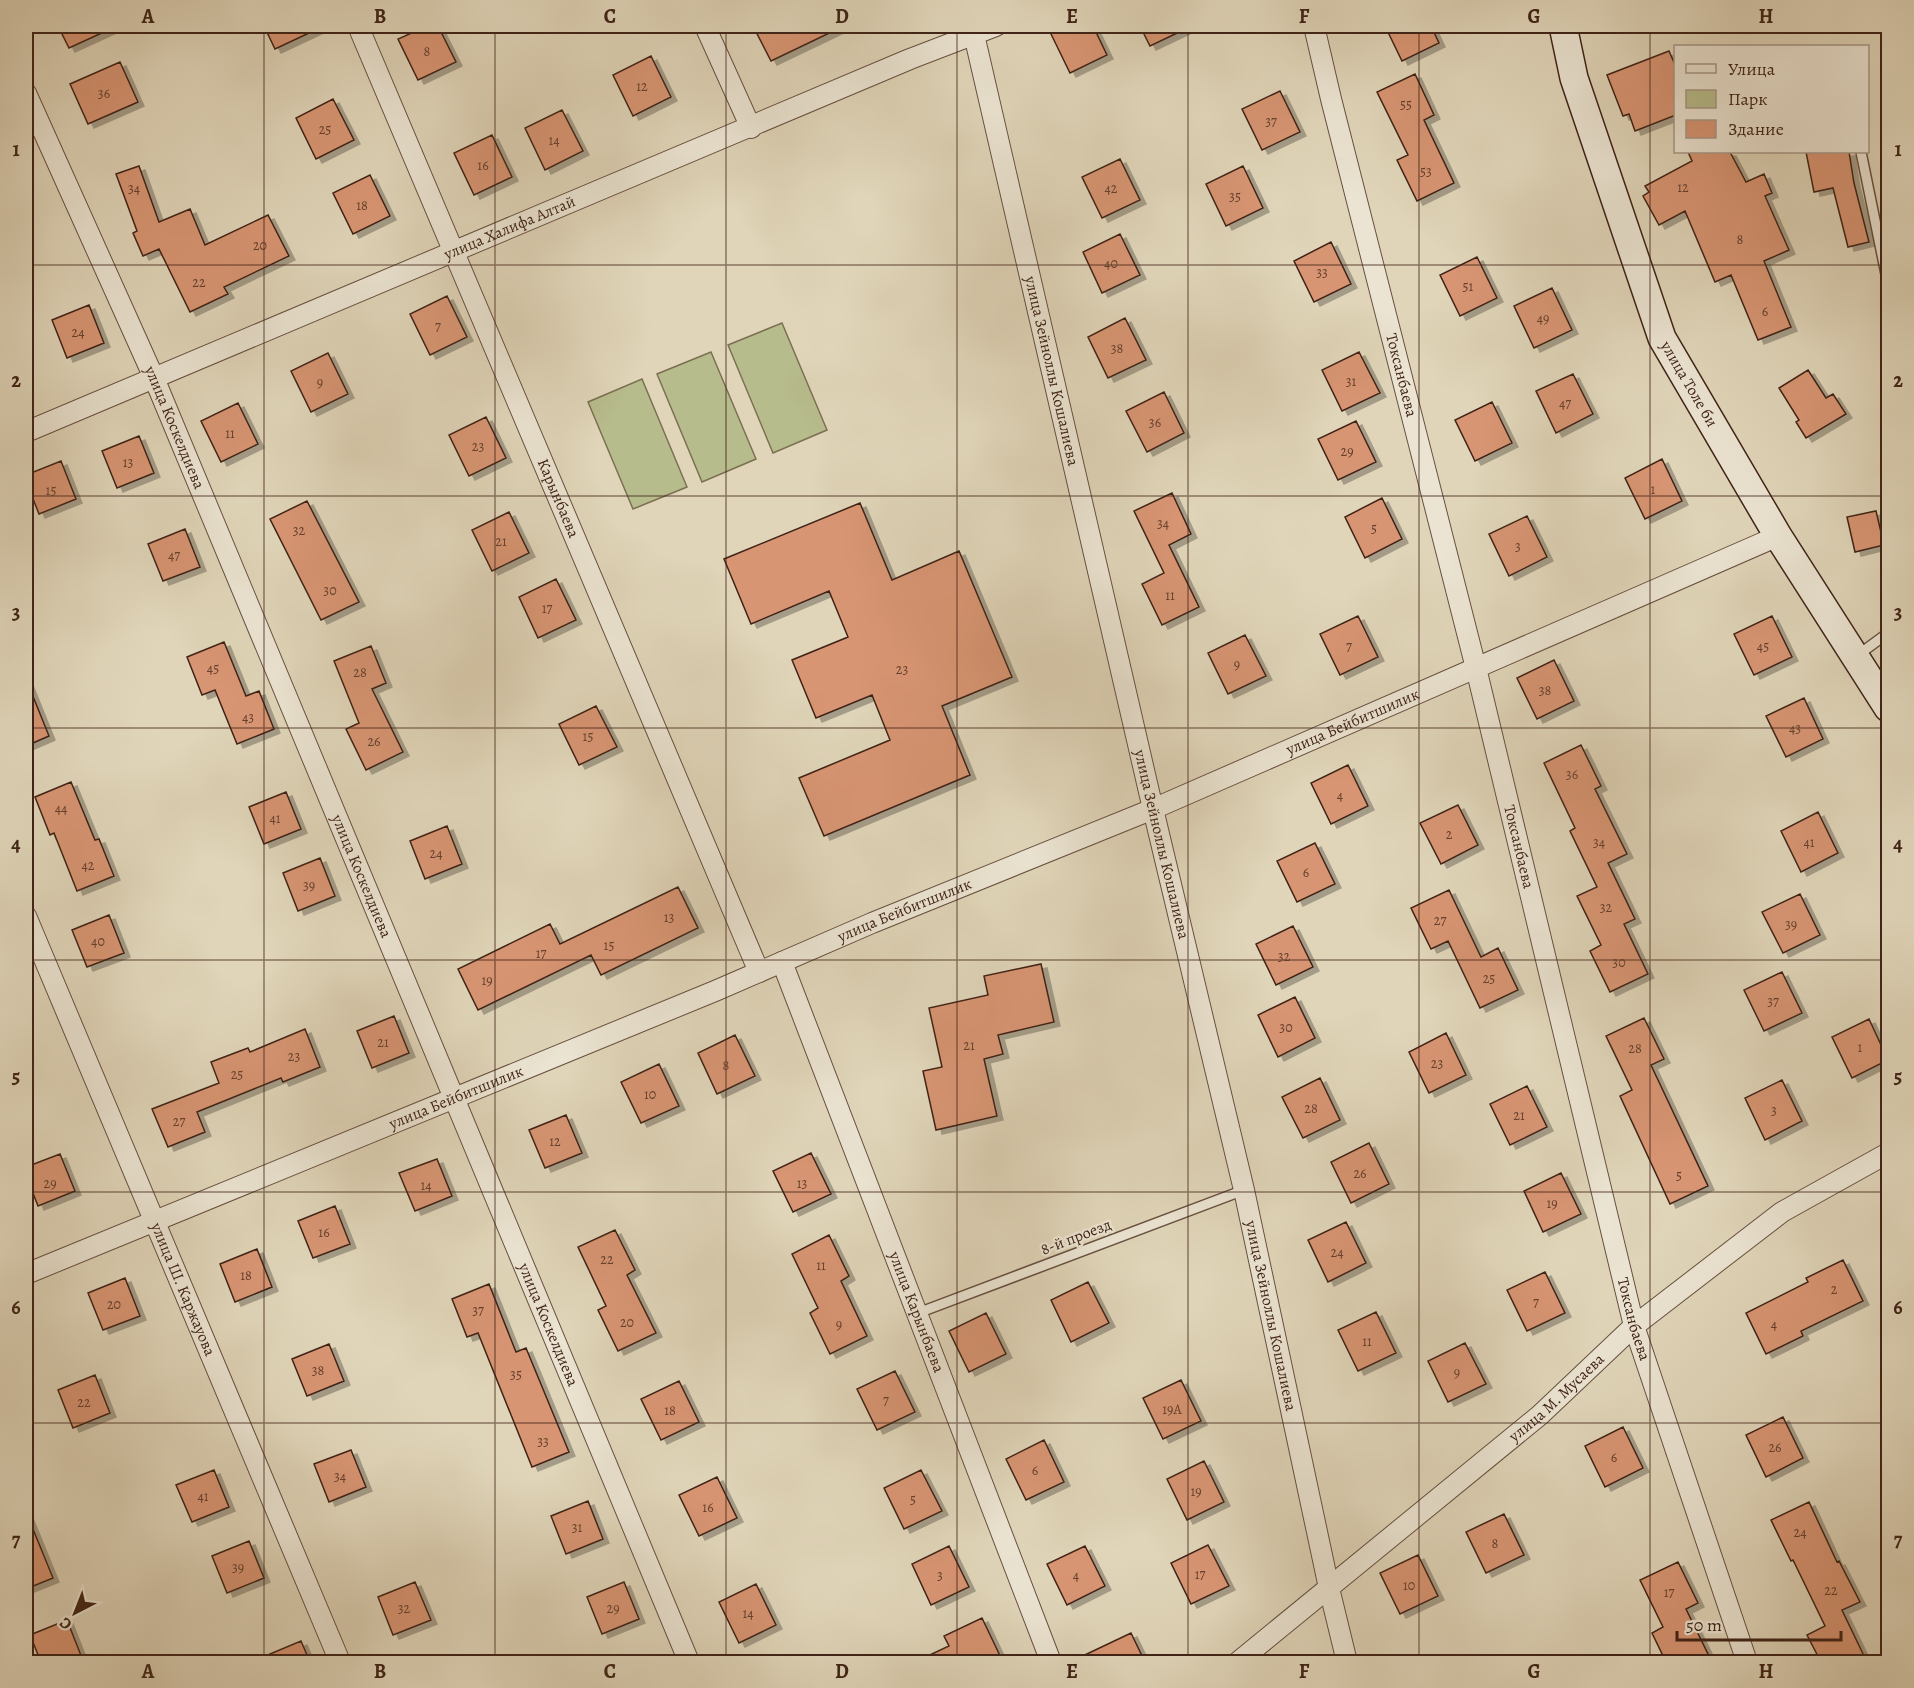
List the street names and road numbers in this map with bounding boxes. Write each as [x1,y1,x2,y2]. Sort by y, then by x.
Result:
street label: улица Халифа Алтай [440,190,579,266]
street label: улица Зейноллы Кошалиева [1019,273,1084,469]
street label: Токсанбаева [1380,331,1423,420]
street label: улица Толе би [1655,336,1723,431]
street label: улица Коскелдиева [139,361,210,493]
street label: Карынбаева [532,455,585,542]
street label: улица Бейбитшилик [1282,683,1423,761]
street label: улица Зейноллы Кошалиева [1128,746,1195,942]
street label: Токсанбаева [1498,803,1540,891]
street label: улица Коскелдиева [326,810,397,942]
street label: улица Бейбитшилик [833,873,975,948]
street label: улица Бейбитшилик [385,1060,527,1135]
street label: 8-й проезд [1038,1213,1115,1261]
street label: улица Ш. Каржауова [145,1218,221,1360]
street label: улица Зейноллы Кошалиева [1240,1218,1302,1414]
street label: улица Карынбаева [883,1247,950,1376]
street label: улица Коскелдиева [513,1259,584,1390]
street label: Токсанбаева [1612,1275,1656,1364]
street label: улица М. Мусаева [1503,1348,1610,1448]

